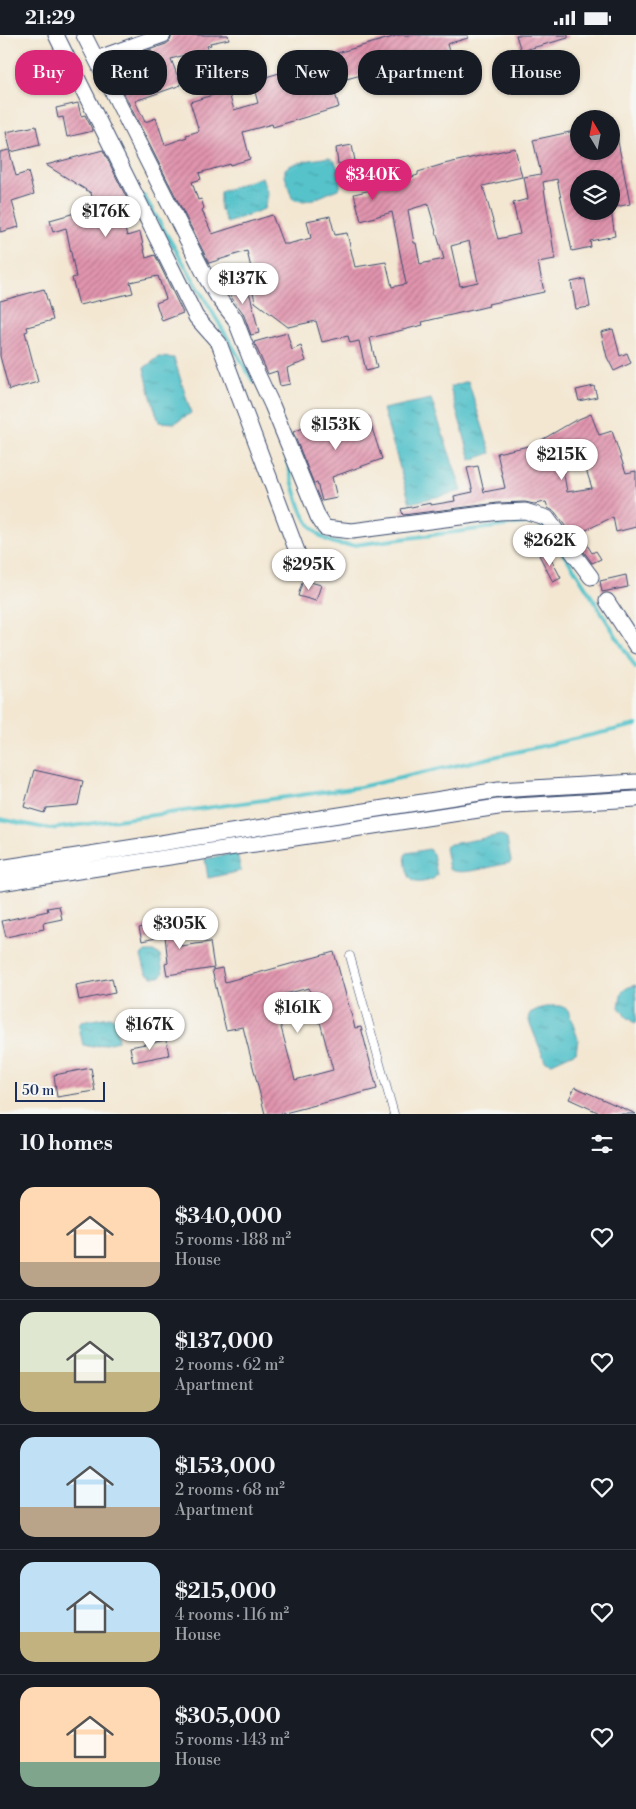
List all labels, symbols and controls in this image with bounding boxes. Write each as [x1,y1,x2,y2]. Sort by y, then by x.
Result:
text: 21:29 [25,6,75,30]
chip: Buy [15,50,83,95]
chip: Rent [93,50,167,95]
chip: Filters [177,50,267,95]
chip: New [277,50,348,95]
chip: Apartment [358,50,482,95]
chip: House [492,50,580,95]
north arrow [570,110,620,160]
map controls [570,110,620,220]
pin: $340K [338,159,408,201]
text: $340K [346,165,400,185]
button: layers [570,170,620,220]
pin: $176K [71,195,141,238]
text: $176K [82,202,130,222]
pin: $137K [208,263,278,305]
text: $137K [219,269,267,289]
pin: $153K [301,409,371,451]
text: $153K [311,415,361,435]
pin: $215K [527,439,597,481]
text: $215K [537,445,587,465]
pin: $262K [515,525,585,567]
text: $262K [524,531,576,551]
pin: $295K [274,549,344,591]
text: $295K [283,555,335,575]
pin: $305K [145,907,215,950]
text: $305K [153,914,207,934]
pin: $161K [263,991,333,1034]
text: $161K [275,998,321,1018]
pin: $167K [115,1009,185,1051]
text: $167K [126,1015,174,1035]
scale bar [15,1079,105,1102]
text: 50 m [22,1082,54,1100]
icon: filters [588,1130,616,1158]
text: 10 homes [20,1131,113,1157]
text: $340,000 [175,1204,282,1230]
icon: home [60,1207,120,1267]
icon: heart [588,1223,616,1251]
text: 5 rooms · 188 m² [175,1230,291,1250]
text: House [175,1250,221,1270]
text: $137,000 [175,1329,273,1355]
icon: home [60,1332,120,1392]
icon: heart [588,1348,616,1376]
text: 2 rooms · 62 m² [175,1355,284,1375]
text: Apartment [175,1375,254,1395]
text: $153,000 [175,1454,276,1480]
icon: home [60,1457,120,1517]
icon: heart [588,1473,616,1501]
text: 2 rooms · 68 m² [175,1480,285,1500]
text: Apartment [175,1500,254,1520]
text: $215,000 [175,1579,276,1605]
icon: home [60,1582,120,1642]
icon: heart [588,1598,616,1626]
text: 4 rooms · 116 m² [175,1605,289,1625]
text: House [175,1625,221,1645]
text: $305,000 [175,1704,281,1730]
icon: home [60,1707,120,1767]
icon: heart [588,1723,616,1751]
text: 5 rooms · 143 m² [175,1730,290,1750]
text: House [175,1750,221,1770]

